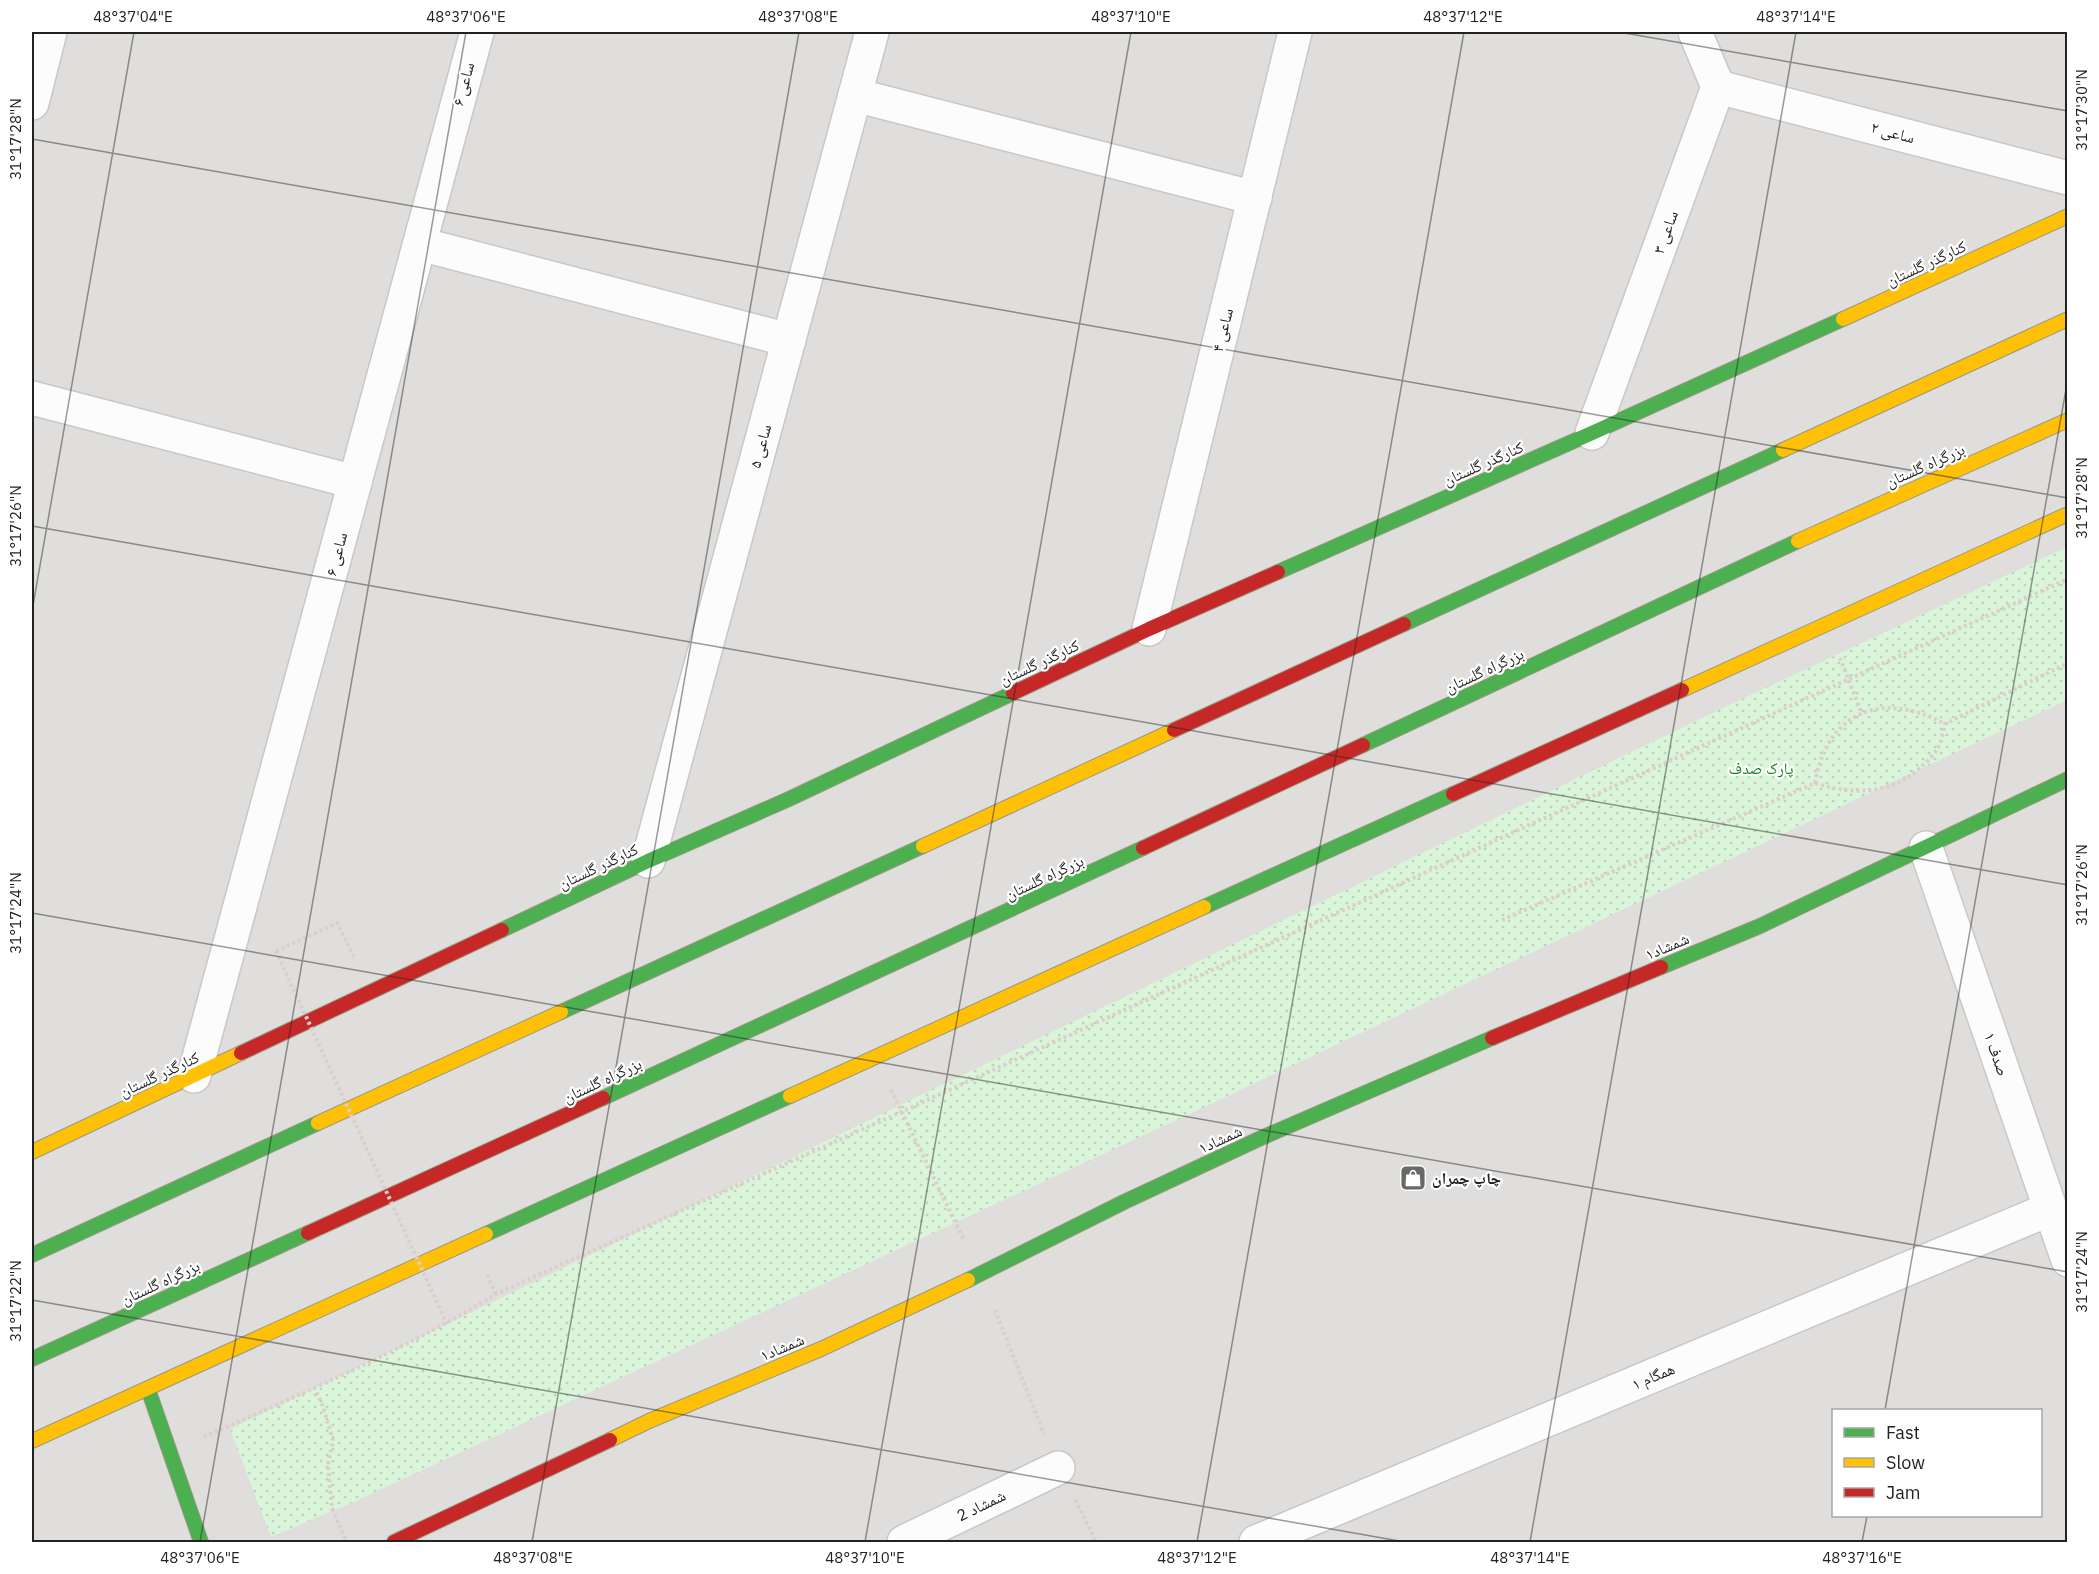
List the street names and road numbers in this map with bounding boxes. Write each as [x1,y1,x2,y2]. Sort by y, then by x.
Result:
street label: ساعی ۶ [448,60,479,108]
street label: ساعی ۲ [1869,117,1917,148]
street label: ساعی ۳ [1648,208,1683,257]
street label: کنارگذر گلستان [1883,236,1970,291]
street label: ساعی ۴ [1207,306,1238,354]
street label: ساعی ۵ [745,422,776,470]
street label: کنارگذر گلستان [1440,436,1527,491]
street label: بزرگراه گلستان [1882,439,1968,492]
street label: ساعی ۶ [321,530,352,578]
street label: کنارگذر گلستان [996,635,1083,690]
street label: بزرگراه گلستان [1441,643,1527,698]
street label: کنارگذر گلستان [555,839,642,894]
street label: بزرگراه گلستان [1001,850,1087,905]
street label: شمشاد۱ [1642,928,1692,964]
street label: صدف ۱ [1980,1030,2014,1078]
street label: کنارگذر گلستان [116,1047,203,1102]
street label: بزرگراه گلستان [559,1053,645,1108]
street label: شمشاد۱ [1195,1120,1245,1158]
street label: بزرگراه گلستان [117,1255,203,1310]
street label: شمشاد۱ [757,1329,807,1365]
street label: همگام ۱ [1628,1358,1678,1395]
street label: شمشاد 2 [953,1485,1009,1525]

